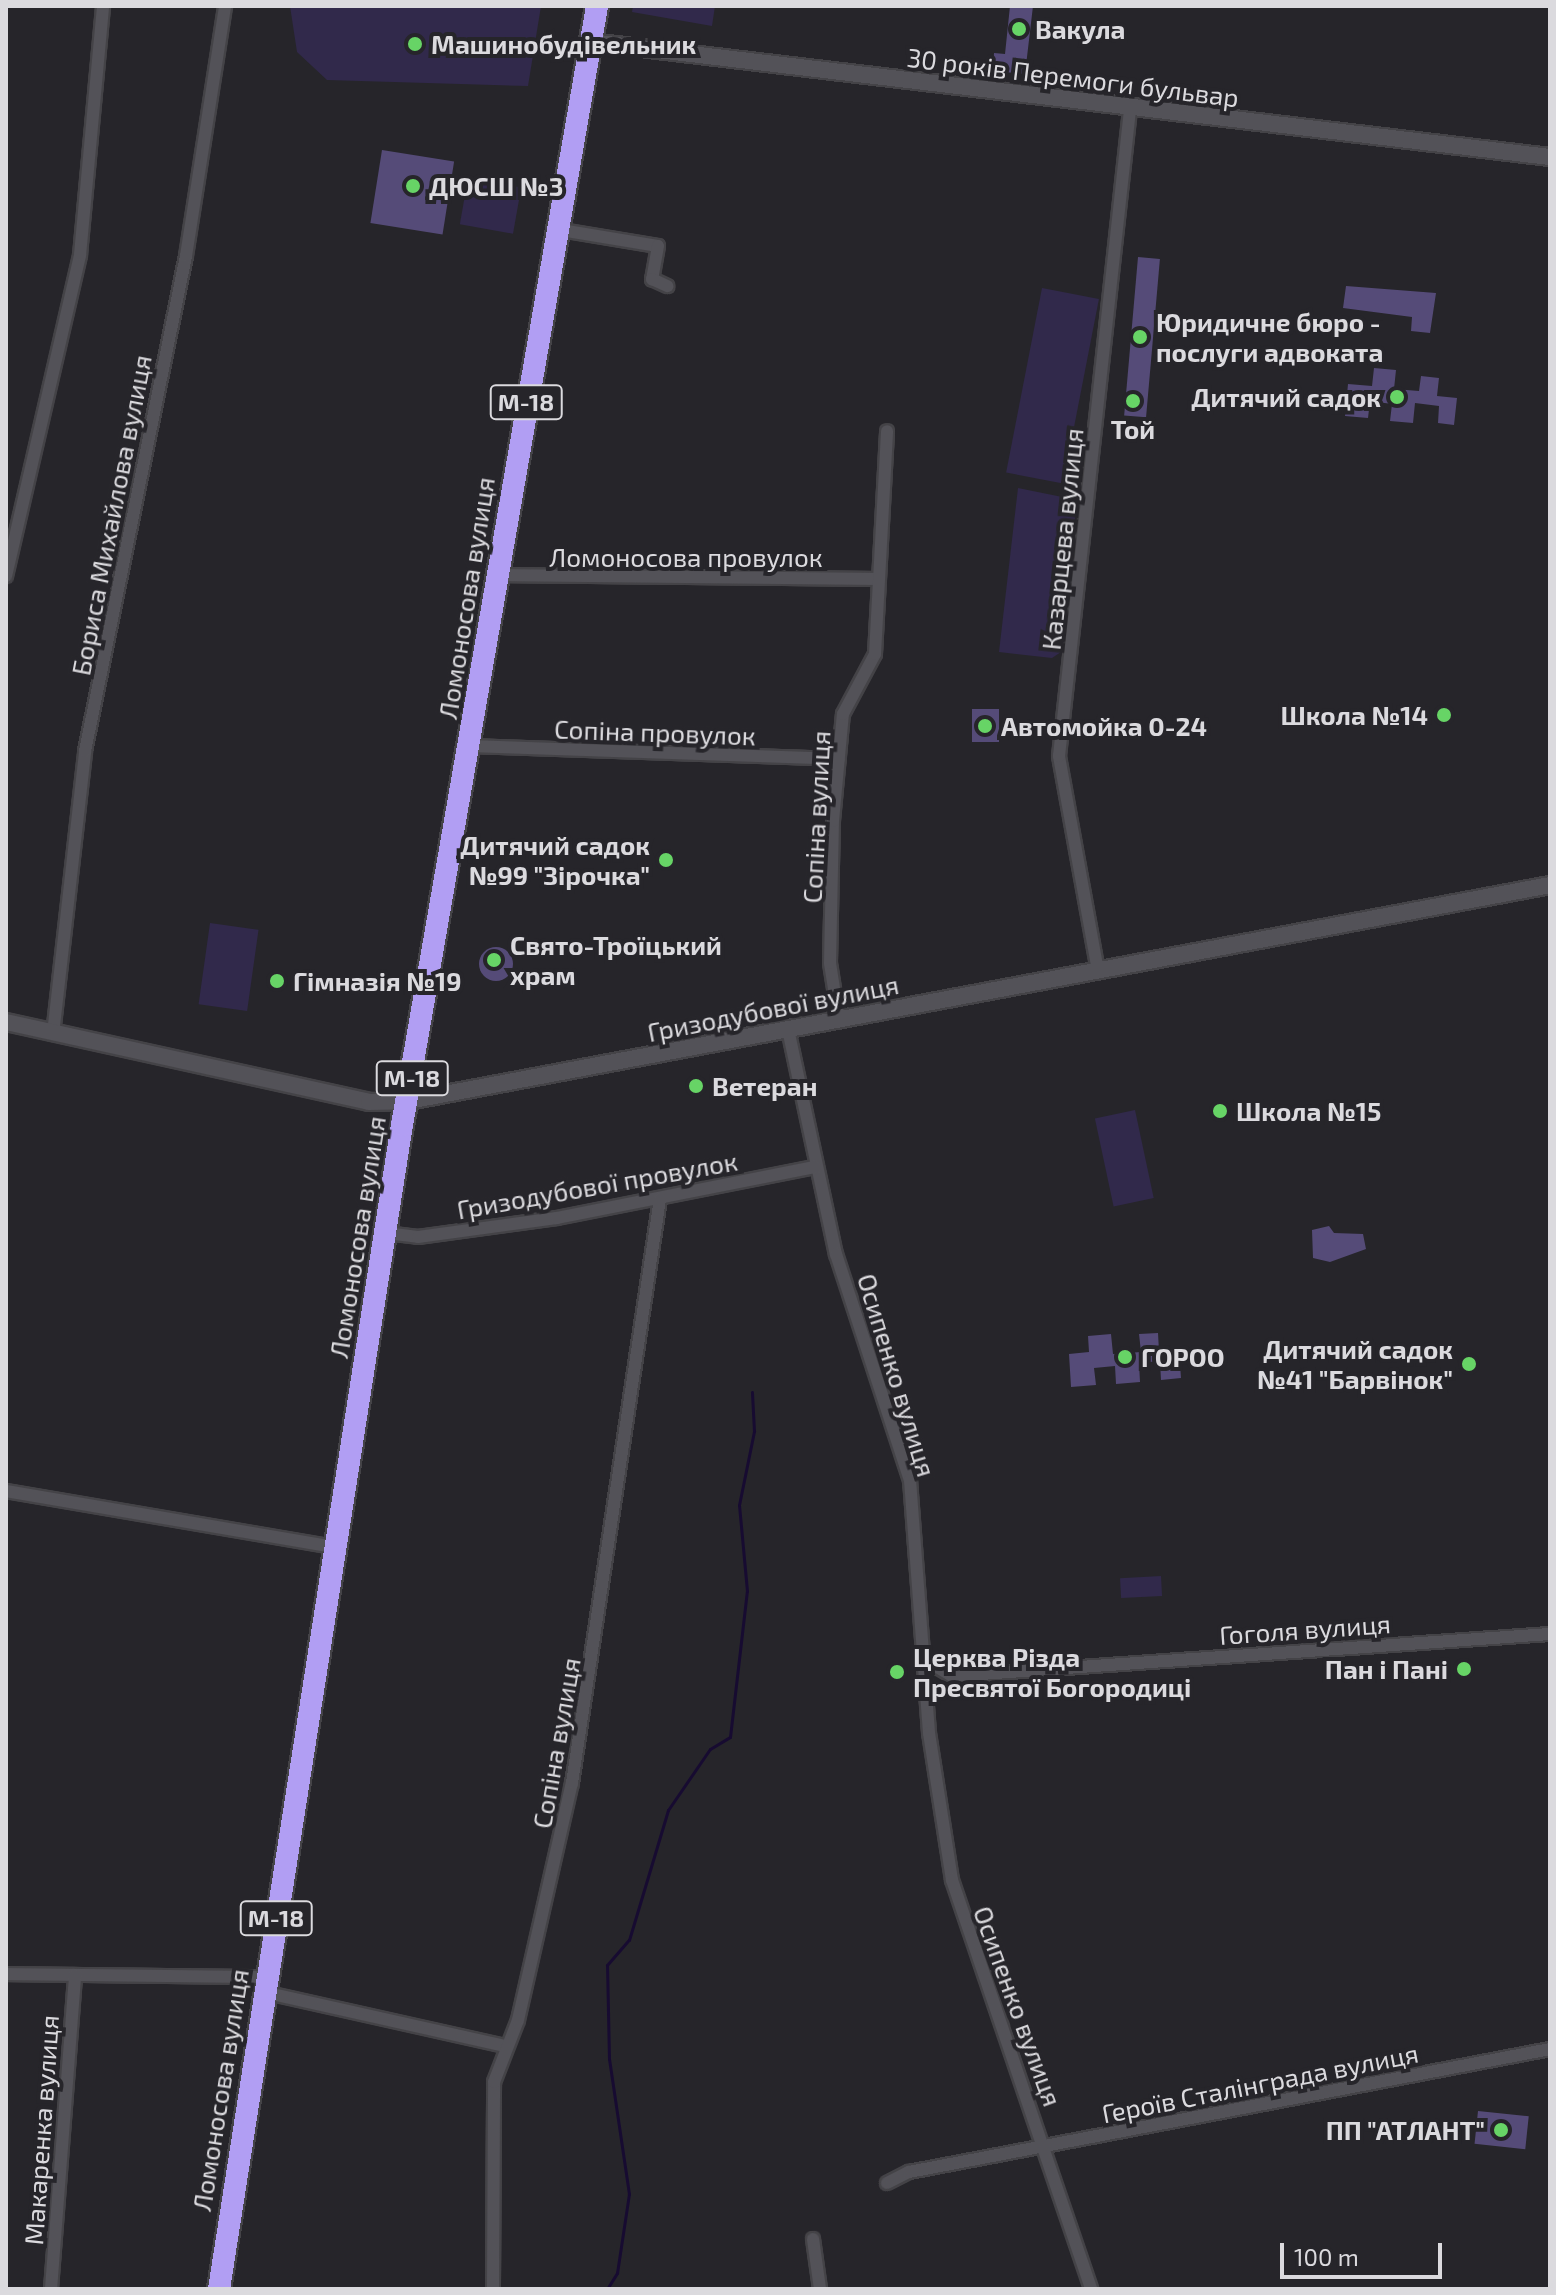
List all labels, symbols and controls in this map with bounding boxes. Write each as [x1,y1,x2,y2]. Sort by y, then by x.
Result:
place label: Вакула [1035,13,1125,45]
marker: Вакула [1010,20,1028,38]
place label: Машинобудівельник [431,28,696,60]
marker: Машинобудівельник [406,35,424,53]
street label: 30 років Перемоги бульвар [905,41,1241,113]
place label: ДЮСШ №3 [429,170,563,202]
marker: ДЮСШ №3 [404,177,422,195]
place label: Юридичне бюро - послуги адвоката [1156,306,1383,368]
marker: Юридичне бюро - послуги адвоката [1131,328,1149,346]
street label: Бориса Михайлова вулиця [65,352,157,678]
place label: Дитячий садок [1191,381,1381,413]
road number: М-18 [488,382,564,422]
marker: Дитячий садок [1388,388,1406,406]
marker: Той [1124,392,1142,410]
place label: Той [1111,413,1155,445]
street label: Казарцева вулиця [1035,427,1089,651]
street label: Ломоносова вулиця [431,475,501,721]
street label: Ломоносова провулок [549,541,823,573]
place label: Школа №14 [1280,699,1428,731]
marker: Школа №14 [1435,706,1453,724]
place label: Автомойка 0-24 [1001,710,1207,742]
street label: Сопіна провулок [554,713,756,751]
marker: Автомойка 0-24 [976,717,994,735]
street label: Сопіна вулиця [796,730,836,904]
place label: Дитячий садок №99 "Зірочка" [460,829,650,890]
marker: Дитячий садок №99 "Зірочка" [657,851,675,869]
place label: Свято-Троїцький храм [510,929,722,990]
marker: Свято-Троїцький храм [485,951,503,969]
place label: Гімназія №19 [293,965,462,997]
street label: Гризодубової вулиця [645,968,901,1048]
marker: Гімназія №19 [268,972,286,990]
road number: М-18 [374,1058,450,1098]
place label: Ветеран [712,1070,817,1102]
marker: Ветеран [687,1077,705,1095]
place label: Школа №15 [1236,1095,1381,1127]
marker: Школа №15 [1211,1102,1229,1120]
street label: Ломоносова вулиця [322,1114,392,1360]
street label: Гризодубової провулок [454,1145,740,1225]
street label: Осипенко вулиця [851,1270,943,1480]
place label: Дитячий садок №41 "Барвінок" [1257,1333,1453,1394]
place label: ГОРОО [1141,1341,1225,1373]
marker: ГОРОО [1116,1348,1134,1366]
marker: Дитячий садок №41 "Барвінок" [1460,1355,1478,1373]
street label: Гоголя вулиця [1218,1607,1392,1651]
place label: Церква Різда Пресвятої Богородиці [913,1641,1191,1702]
place label: Пан і Пані [1325,1653,1448,1685]
street label: Сопіна вулиця [526,1655,586,1831]
marker: Пан і Пані [1455,1660,1473,1678]
marker: Церква Різда Пресвятої Богородиці [888,1663,906,1681]
road number: М-18 [238,1898,314,1938]
street label: Осипенко вулиця [967,1902,1069,2110]
street label: Ломоносова вулиця [185,1967,255,2213]
street label: Макаренка вулиця [17,2014,65,2246]
street label: Героїв Сталінграда вулиця [1099,2037,1421,2129]
place label: ПП "АТЛАНТ" [1325,2114,1485,2146]
marker: ПП "АТЛАНТ" [1492,2121,1510,2139]
scale bar [1284,2227,1446,2277]
text: 100 m [1294,2242,1359,2271]

